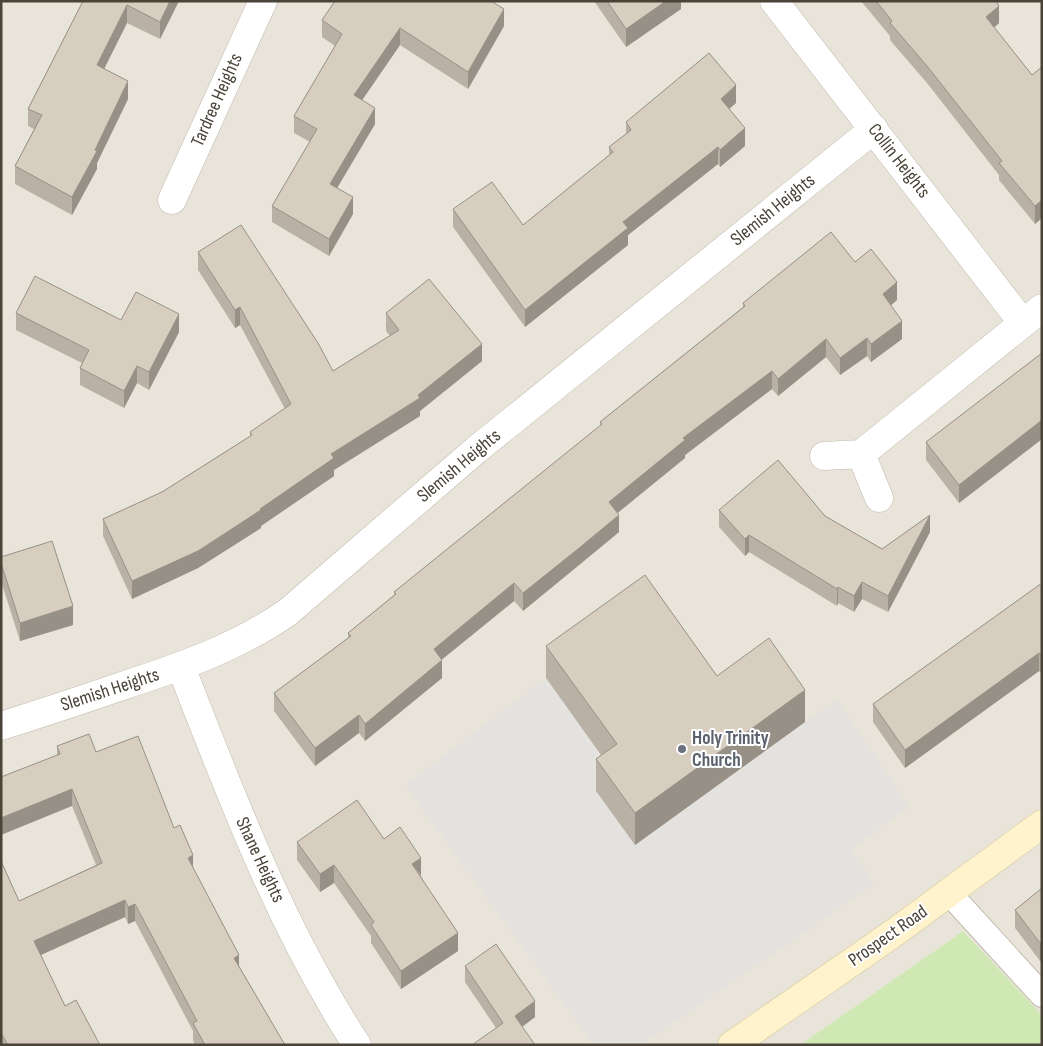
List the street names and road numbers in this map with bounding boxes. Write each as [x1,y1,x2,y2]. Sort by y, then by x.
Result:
street label: Tardree Heights [186,50,248,150]
street label: Collin Heights [863,119,935,203]
street label: Slemish Heights [726,169,820,251]
street label: Slemish Heights [412,424,506,508]
street label: Slemish Heights [58,663,162,717]
street label: Shane Heights [230,814,290,906]
street label: Prospect Road [844,900,932,972]

